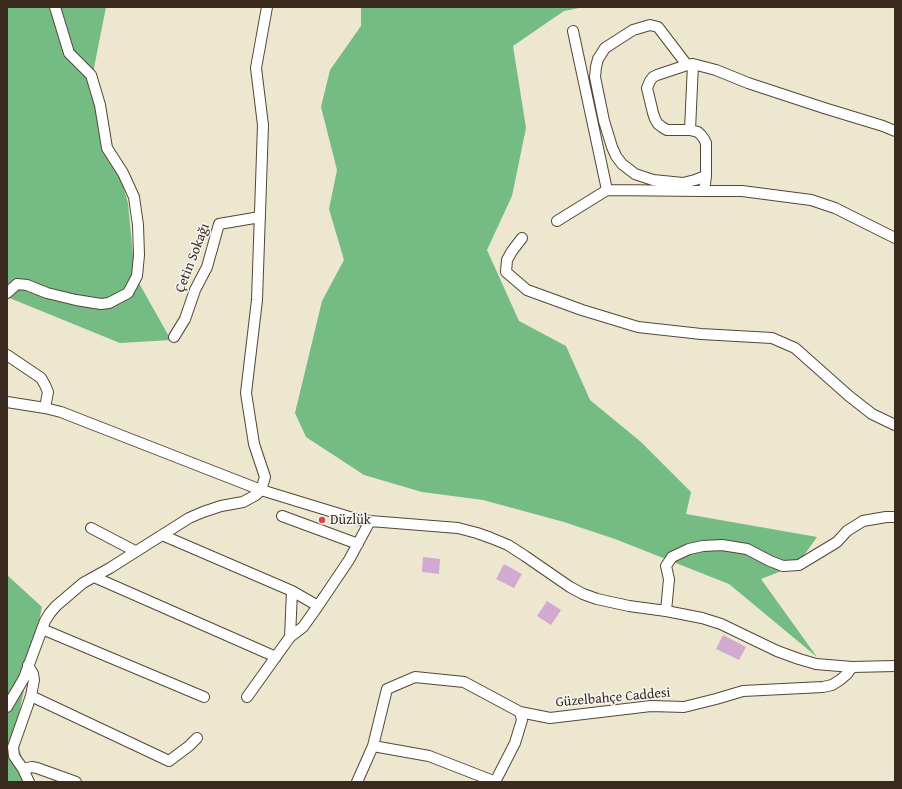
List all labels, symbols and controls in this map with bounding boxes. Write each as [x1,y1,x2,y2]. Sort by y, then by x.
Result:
street label: Çetin Sokağı [172,221,214,295]
place label: Düzlük [330,512,371,528]
marker: Düzlük [317,515,327,525]
street label: Güzelbahçe Caddesi [555,685,671,711]

